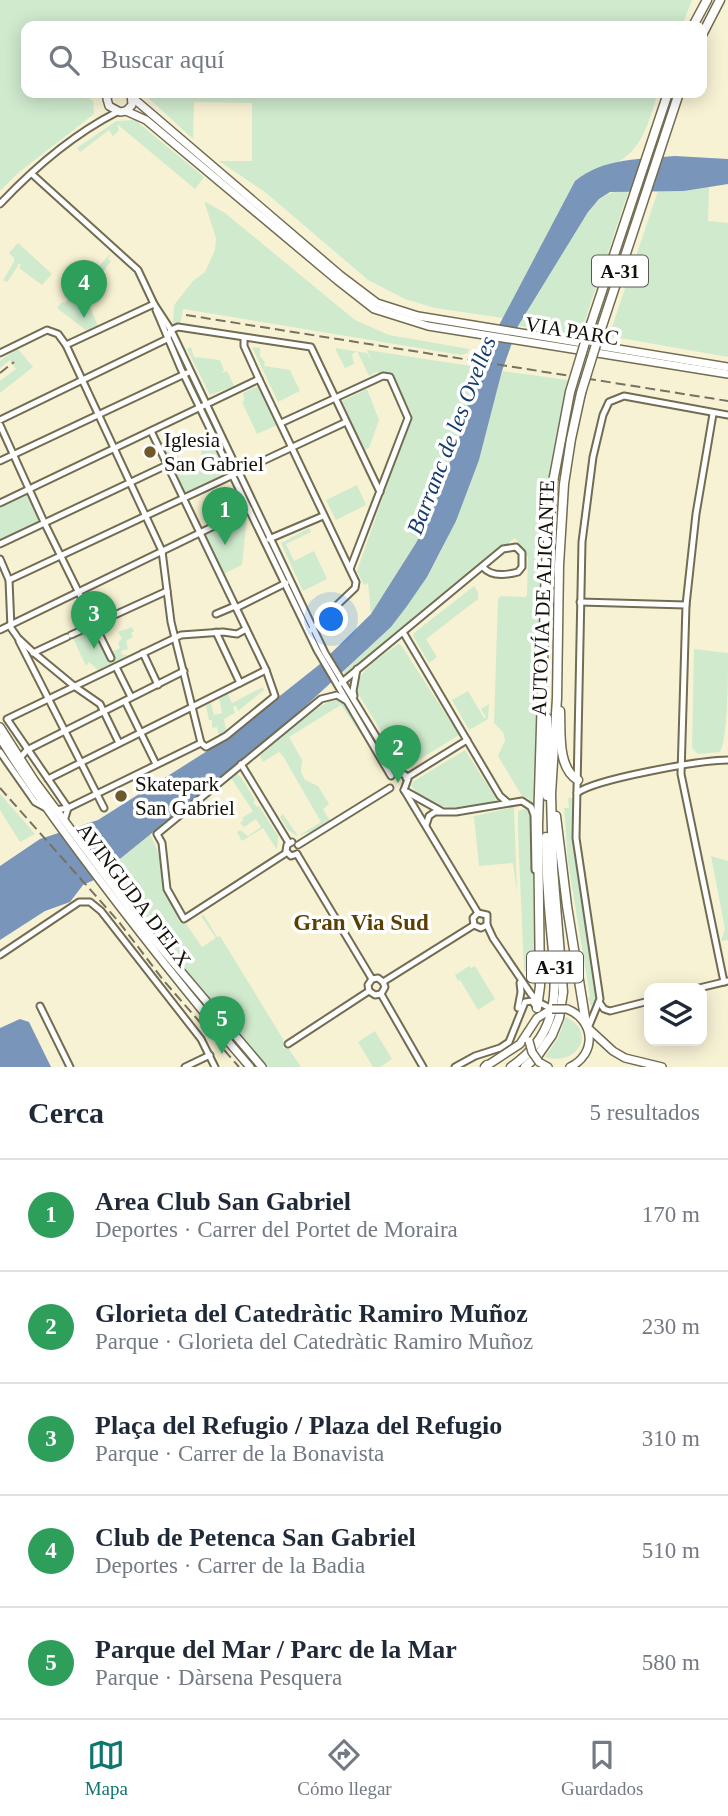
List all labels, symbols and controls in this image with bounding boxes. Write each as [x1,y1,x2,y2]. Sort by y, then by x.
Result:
search box [21,21,707,98]
icon: search [45,41,83,79]
text: Buscar aquí [101,45,224,74]
road number: A-31 [592,256,648,286]
pin: 4 [61,260,107,318]
street label: VIA PARC [524,312,620,350]
water label: Barranc de les Ovelles [402,333,501,538]
place label: Iglesia San Gabriel [164,428,264,476]
marker: Iglesia San Gabriel [142,444,158,460]
street label: AUTOVÍA DE ALICANTE [527,479,559,717]
pin: 1 [202,487,248,545]
pin: 3 [71,591,117,649]
your location [314,602,348,636]
pin: 2 [375,725,421,783]
place label: Skatepark San Gabriel [135,772,235,820]
marker: Skatepark San Gabriel [113,788,129,804]
street label: AVINGUDA D'ELX [72,818,196,972]
district label: Gran Via Sud [293,910,429,935]
road number: A-31 [527,951,583,982]
map controls [644,983,707,1046]
button: layers [644,983,707,1046]
pin: 5 [199,996,245,1054]
text: Cerca [28,1096,104,1129]
text: 5 resultados [589,1100,700,1125]
text: Area Club San Gabriel [95,1187,351,1216]
text: 1 [45,1202,57,1227]
text: 170 m [642,1202,700,1227]
text: Deportes · Carrer del Portet de Moraira [95,1217,458,1242]
text: Glorieta del Catedràtic Ramiro Muñoz [95,1299,528,1328]
text: 2 [45,1314,57,1339]
text: 230 m [642,1314,700,1339]
text: Parque · Glorieta del Catedràtic Ramiro Muñoz [95,1329,533,1354]
text: Plaça del Refugio / Plaza del Refugio [95,1411,502,1440]
text: 3 [45,1426,57,1451]
text: 310 m [642,1426,700,1451]
text: Parque · Carrer de la Bonavista [95,1441,384,1466]
text: Club de Petenca San Gabriel [95,1523,416,1552]
text: 4 [45,1538,57,1563]
text: 510 m [642,1538,700,1563]
text: Deportes · Carrer de la Badia [95,1553,365,1578]
text: Parque del Mar / Parc de la Mar [95,1635,457,1664]
text: 5 [45,1650,57,1675]
text: 580 m [642,1650,700,1675]
text: Parque · Dàrsena Pesquera [95,1665,342,1690]
tab: Mapa [85,1736,128,1800]
tab: Cómo llegar [297,1736,392,1800]
tab: Guardados [561,1736,643,1800]

